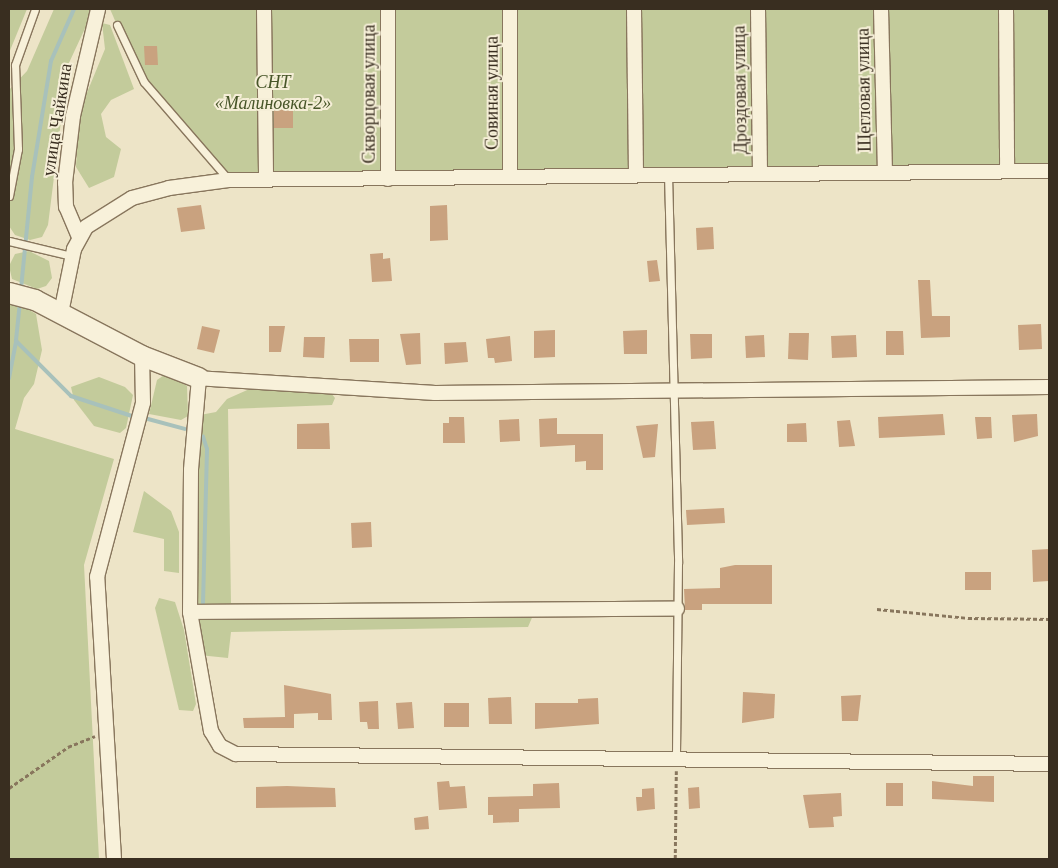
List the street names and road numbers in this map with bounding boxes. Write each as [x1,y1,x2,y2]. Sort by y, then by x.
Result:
street label: Скворцовая улица [358,24,380,164]
street label: Дроздовая улица [728,25,752,155]
street label: Щегловая улица [852,28,876,152]
street label: Совиная улица [481,36,503,150]
street label: улица Чайкина [37,62,77,178]

